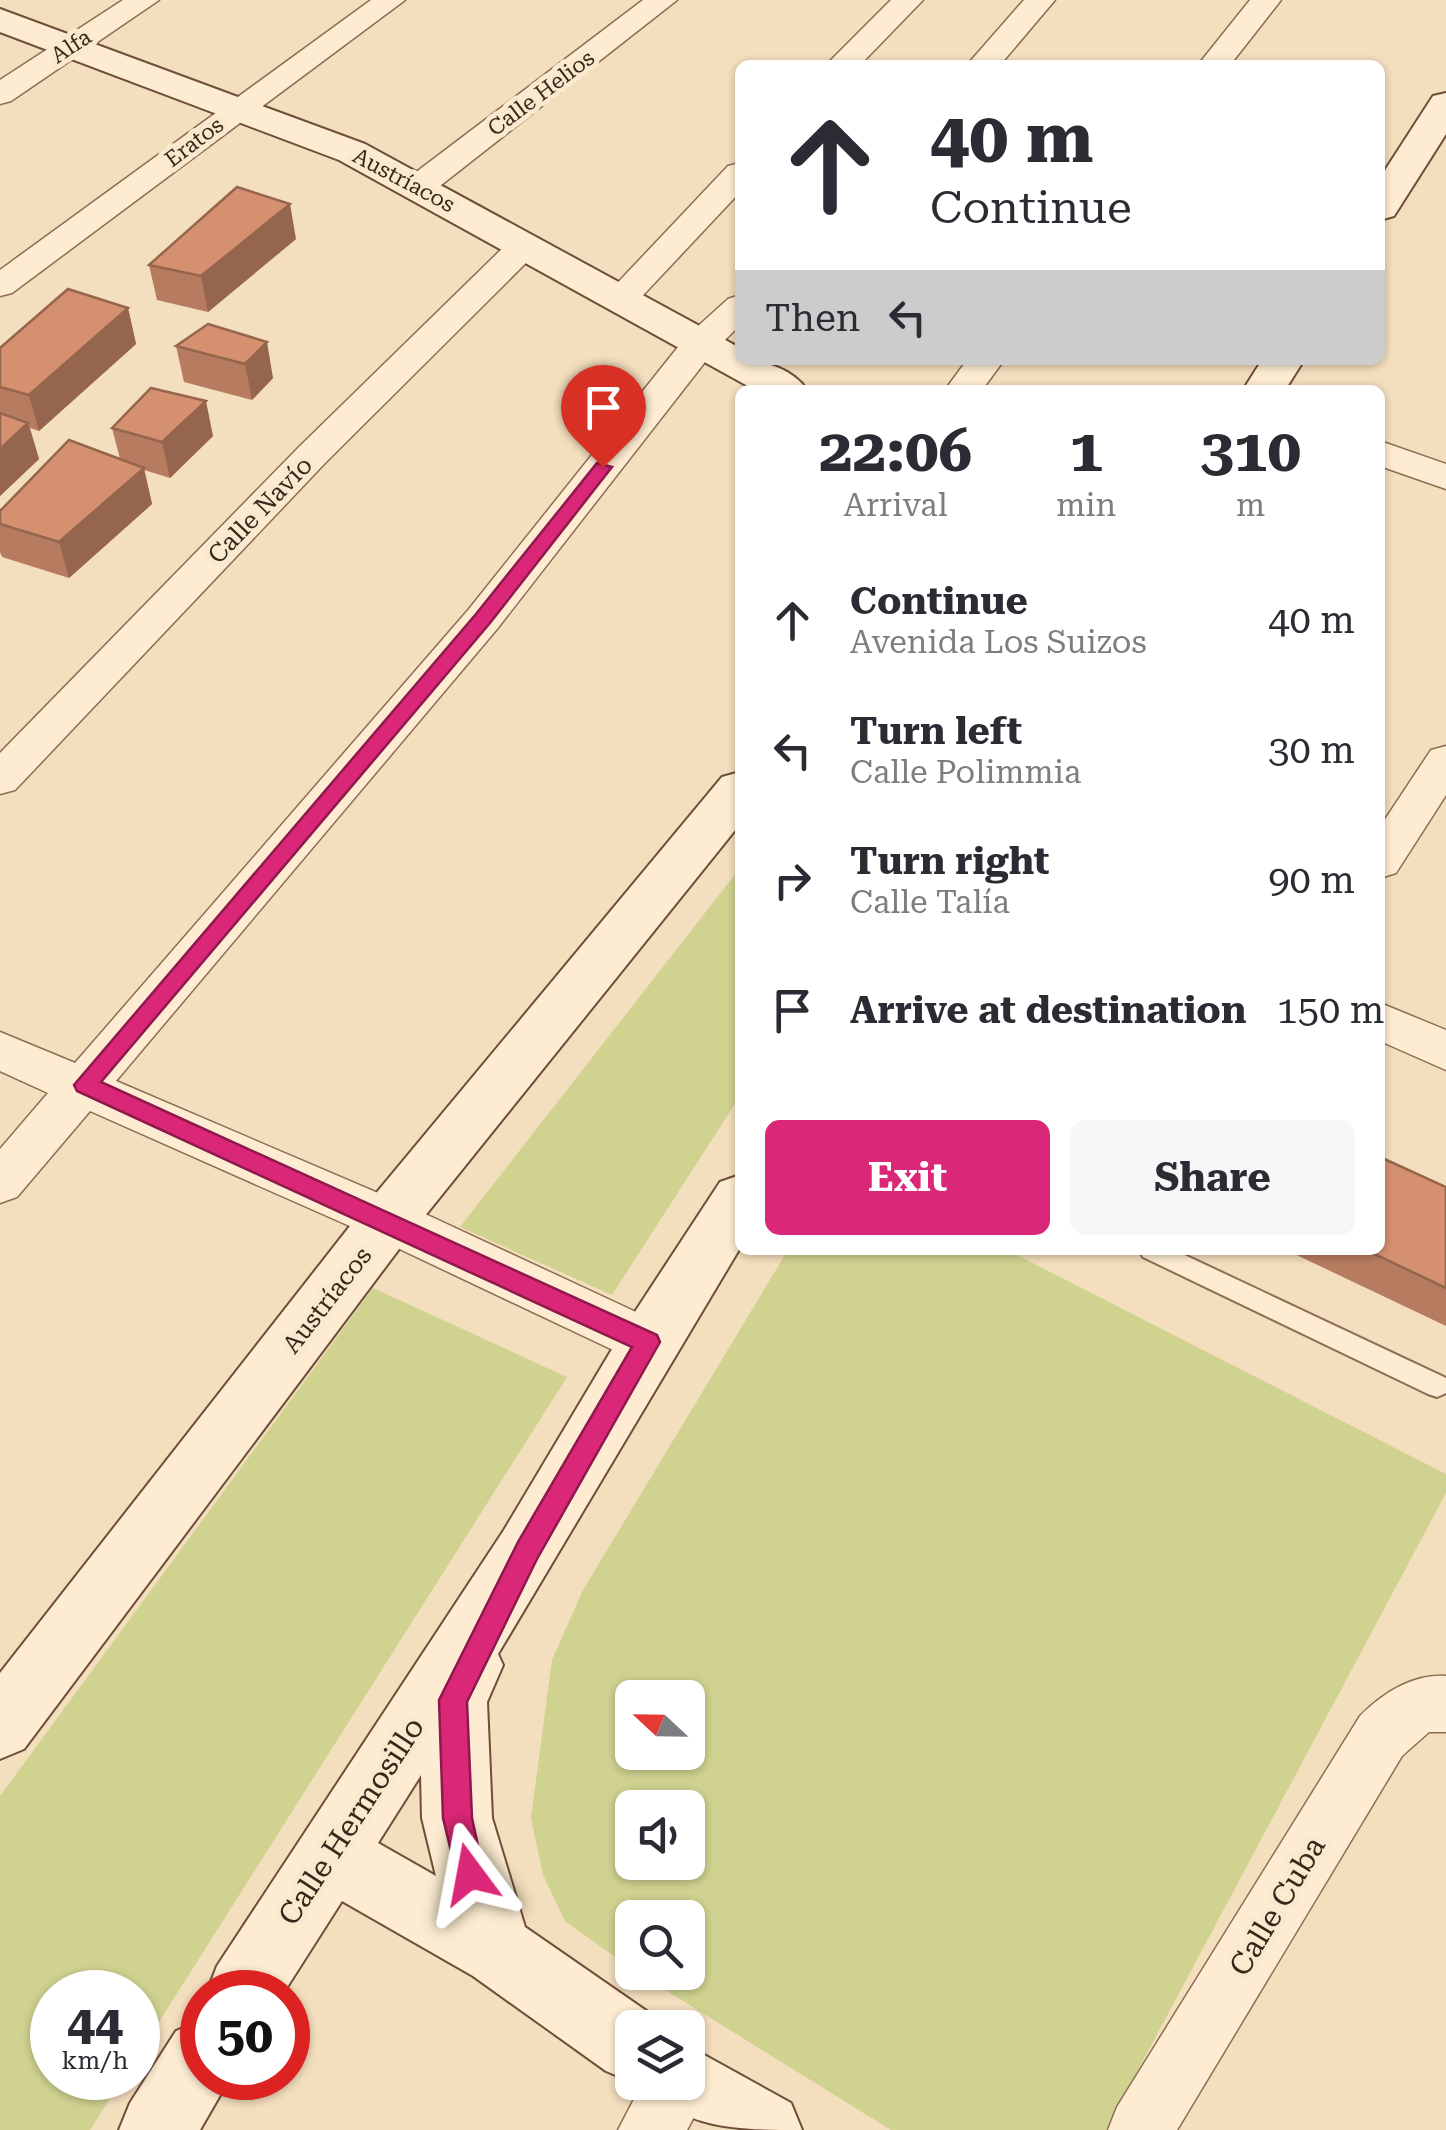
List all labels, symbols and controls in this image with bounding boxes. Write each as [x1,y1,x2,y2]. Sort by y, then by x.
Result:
street label: Alfa [46,24,96,68]
street label: Calle Helios [483,45,599,141]
text: 40 m [930,97,1094,179]
icon: ahead [765,100,895,230]
street label: Eratos [160,112,228,172]
street label: Austríacos [349,143,459,217]
text: Continue [930,181,1132,234]
icon: left [880,290,935,345]
text: Then [765,296,860,340]
pin [561,365,646,468]
icon: arrive [576,380,631,435]
text: 22:06 [819,415,972,486]
text: 1 [1069,415,1103,486]
text: 310 [1200,415,1301,486]
street label: Calle Navío [202,451,318,569]
text: Arrival [844,486,948,524]
text: min [1056,486,1116,524]
text: m [1236,486,1265,524]
text: Continue [850,579,1028,623]
icon: ahead [765,593,820,648]
text: 40 m [1268,598,1355,642]
text: Avenida Los Suizos [850,623,1147,661]
text: Turn left [850,709,1022,753]
icon: left [765,723,820,778]
text: 30 m [1268,728,1355,772]
text: Calle Polimmia [850,753,1081,791]
text: Turn right [850,839,1049,883]
icon: right [765,853,820,908]
text: 90 m [1268,858,1355,902]
text: Calle Talía [850,883,1010,921]
icon: arrive [765,983,820,1038]
text: Arrive at destination [850,988,1246,1032]
text: 150 m [1276,988,1385,1032]
button: Exit [765,1120,1050,1235]
button: Share [1070,1120,1355,1235]
street label: Austríacos [277,1241,378,1359]
north arrow [615,1680,705,1770]
map controls [615,1680,705,2100]
street label: Calle Hermosillo [271,1711,431,1931]
button: sound [615,1790,705,1880]
position arrow [418,1822,522,1926]
street label: Calle Cuba [1222,1830,1332,1982]
button: search [615,1900,705,1990]
speed limit sign: 50 [180,1970,310,2100]
text: 44 [67,1994,123,2052]
button: layers [615,2010,705,2100]
text: km/h [62,2046,128,2075]

